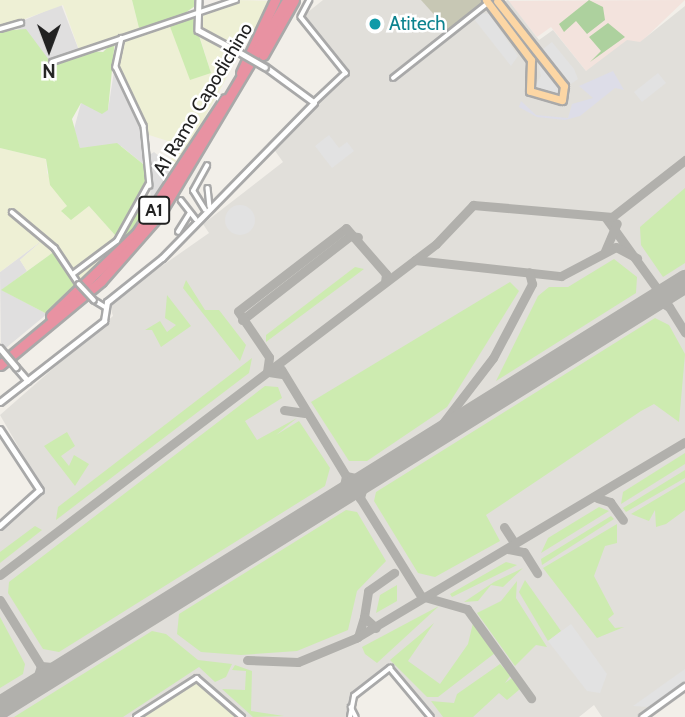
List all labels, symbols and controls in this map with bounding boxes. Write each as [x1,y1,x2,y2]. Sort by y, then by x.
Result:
place label: Atitech [389,13,446,35]
north arrow [14,14,84,84]
marker: Atitech [367,16,383,32]
street label: A1 Ramo Capodichino [148,18,258,180]
text: N [42,59,56,82]
road number: A1 [136,196,172,224]

